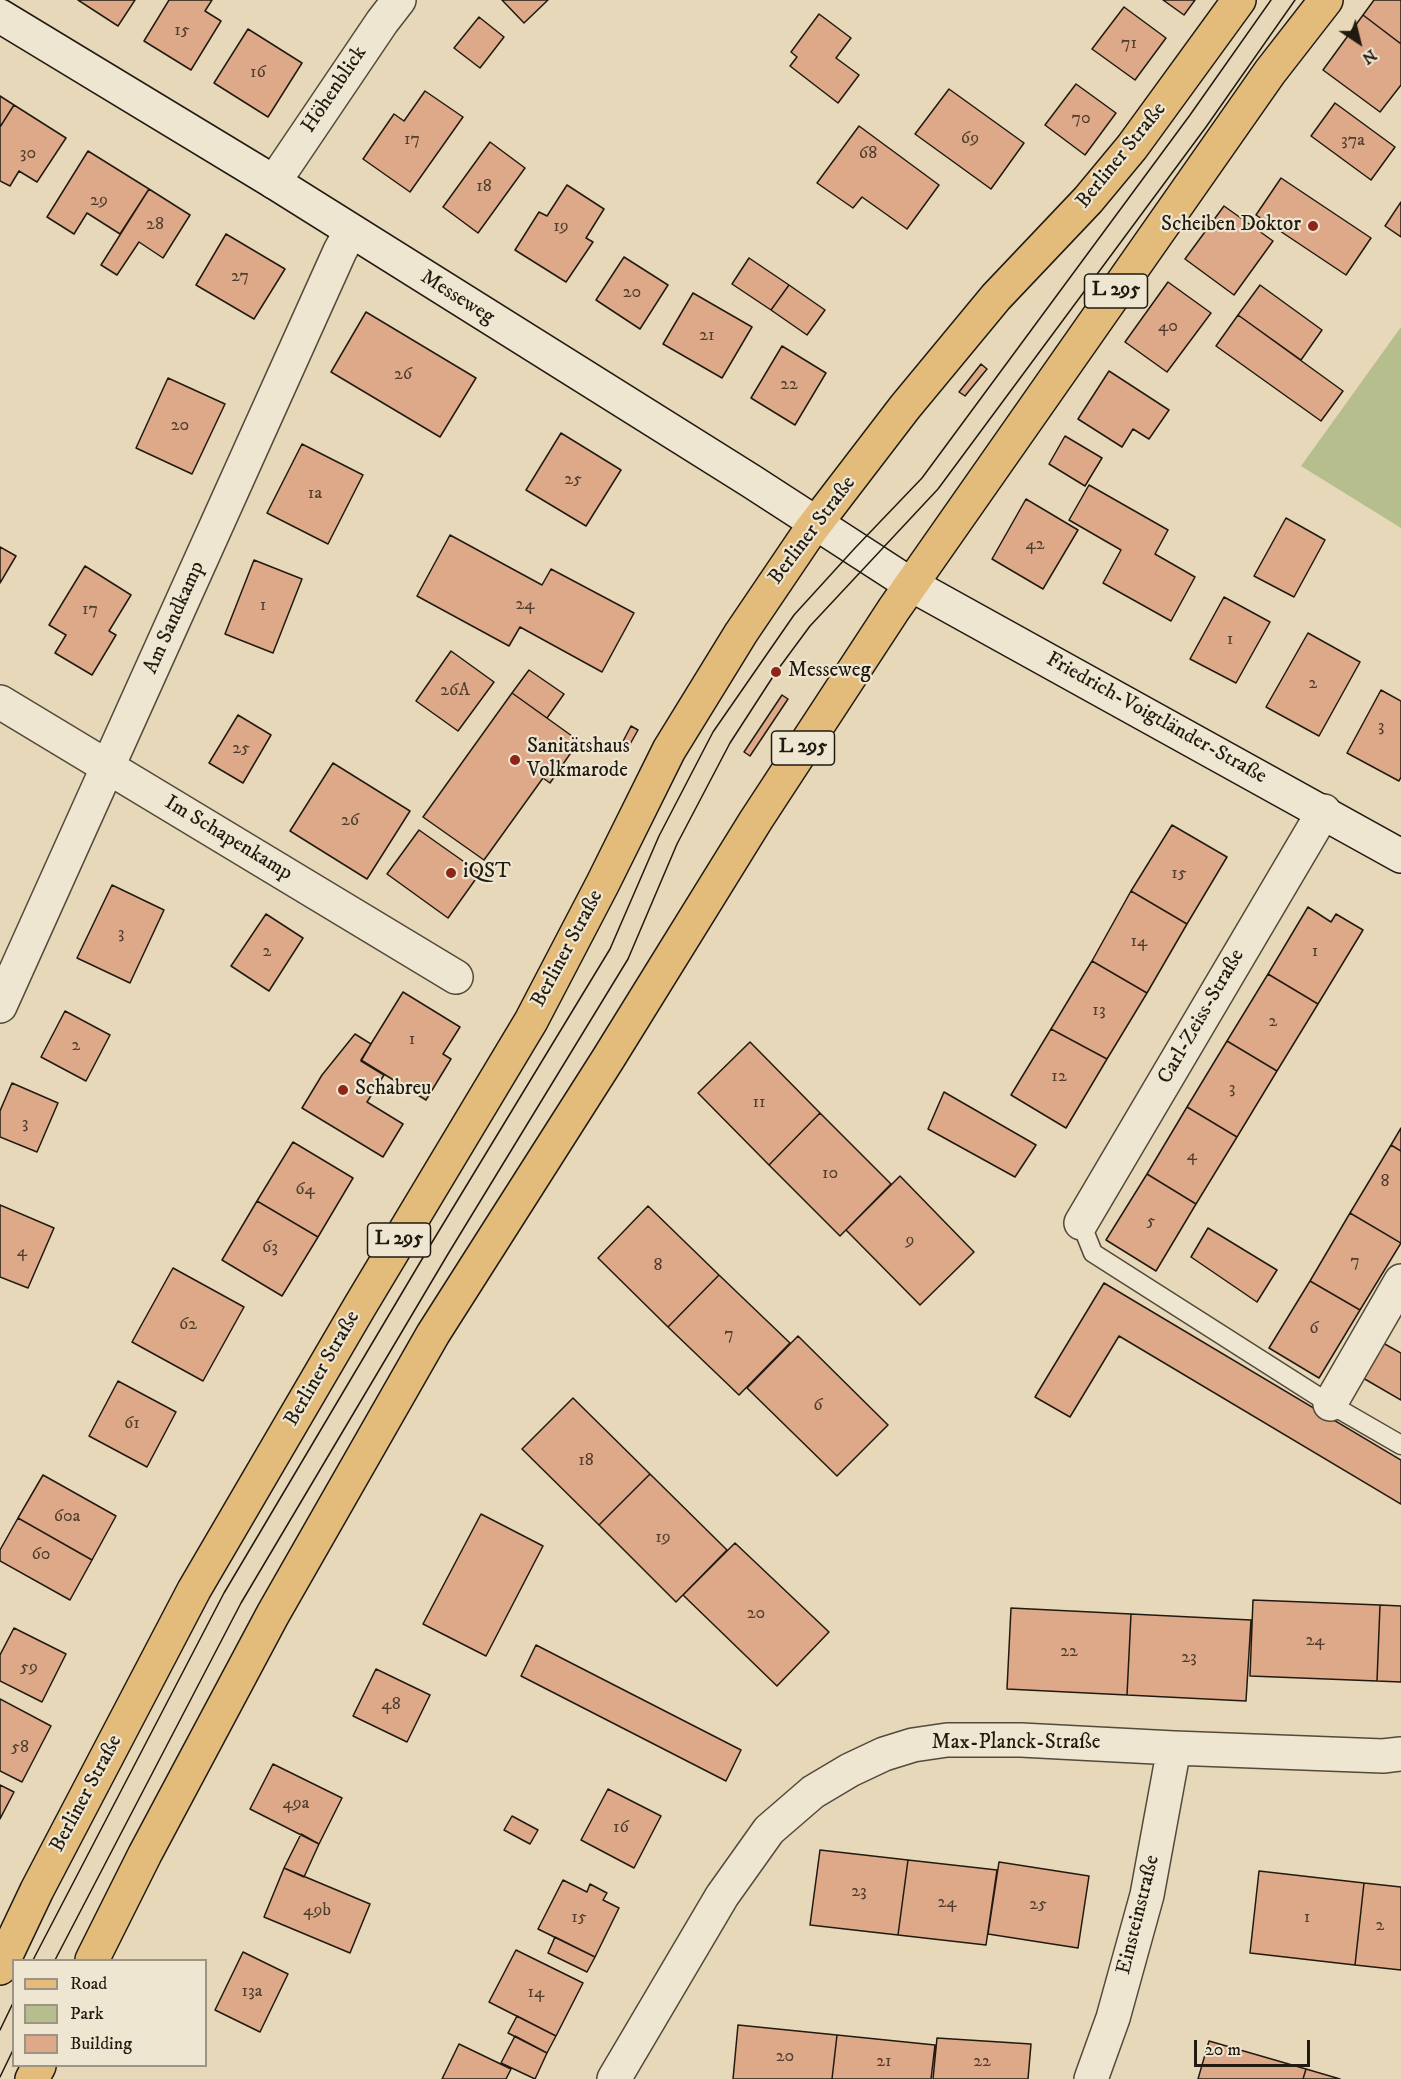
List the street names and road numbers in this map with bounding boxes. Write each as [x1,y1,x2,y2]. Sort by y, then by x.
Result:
street label: Höhenblick [297,42,373,138]
street label: Berliner Straße [1072,98,1172,214]
street label: Messeweg [415,265,499,331]
road number: L 295 [1084,274,1148,308]
street label: Berliner Straße [764,472,862,590]
street label: Am Sandkamp [139,558,211,678]
street label: Friedrich-Voigtländer-Straße [1041,648,1271,790]
road number: L 295 [772,731,834,765]
street label: Im Schapenkamp [159,791,297,887]
street label: Berliner Straße [527,886,609,1012]
street label: Carl-Zeiss-Straße [1153,945,1251,1089]
road number: L 295 [368,1223,430,1257]
street label: Berliner Straße [280,1307,366,1431]
street label: Berliner Straße [46,1731,128,1857]
street label: Max-Planck-Straße [931,1731,1101,1757]
street label: Einsteinstraße [1112,1853,1166,1977]

